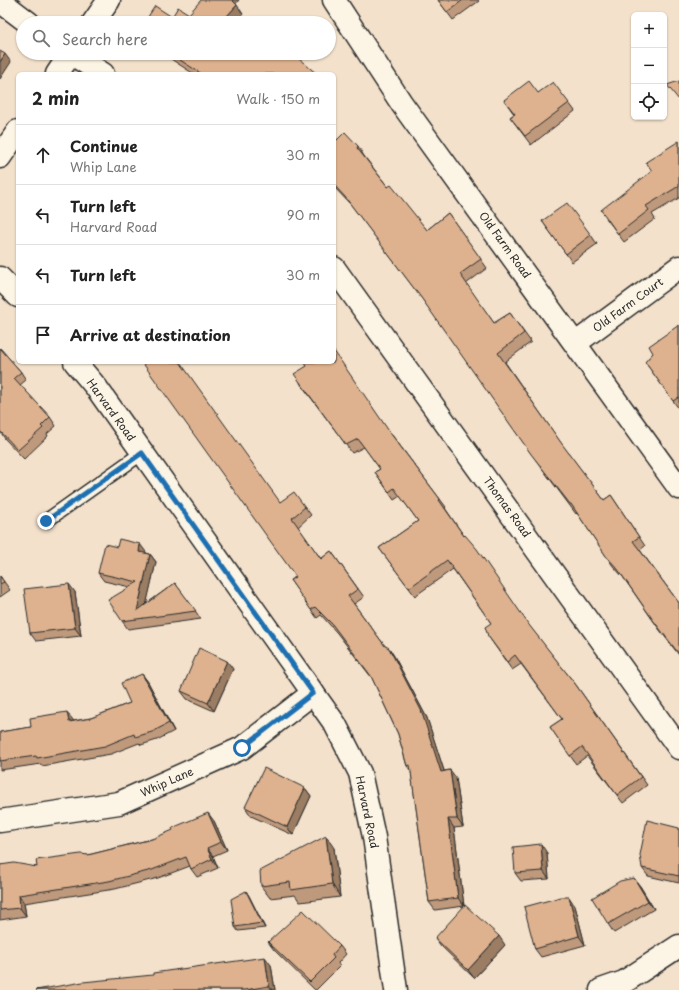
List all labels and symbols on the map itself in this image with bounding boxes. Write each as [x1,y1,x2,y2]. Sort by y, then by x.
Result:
street label: Old Farm Road [475,208,536,282]
street label: Old Farm Court [589,273,667,336]
street label: Harvard Road [83,375,140,445]
street label: Thomas Road [479,473,535,541]
route end [37,512,55,530]
route start [233,739,251,757]
street label: Whip Lane [138,762,196,801]
street label: Harvard Road [352,774,383,850]

